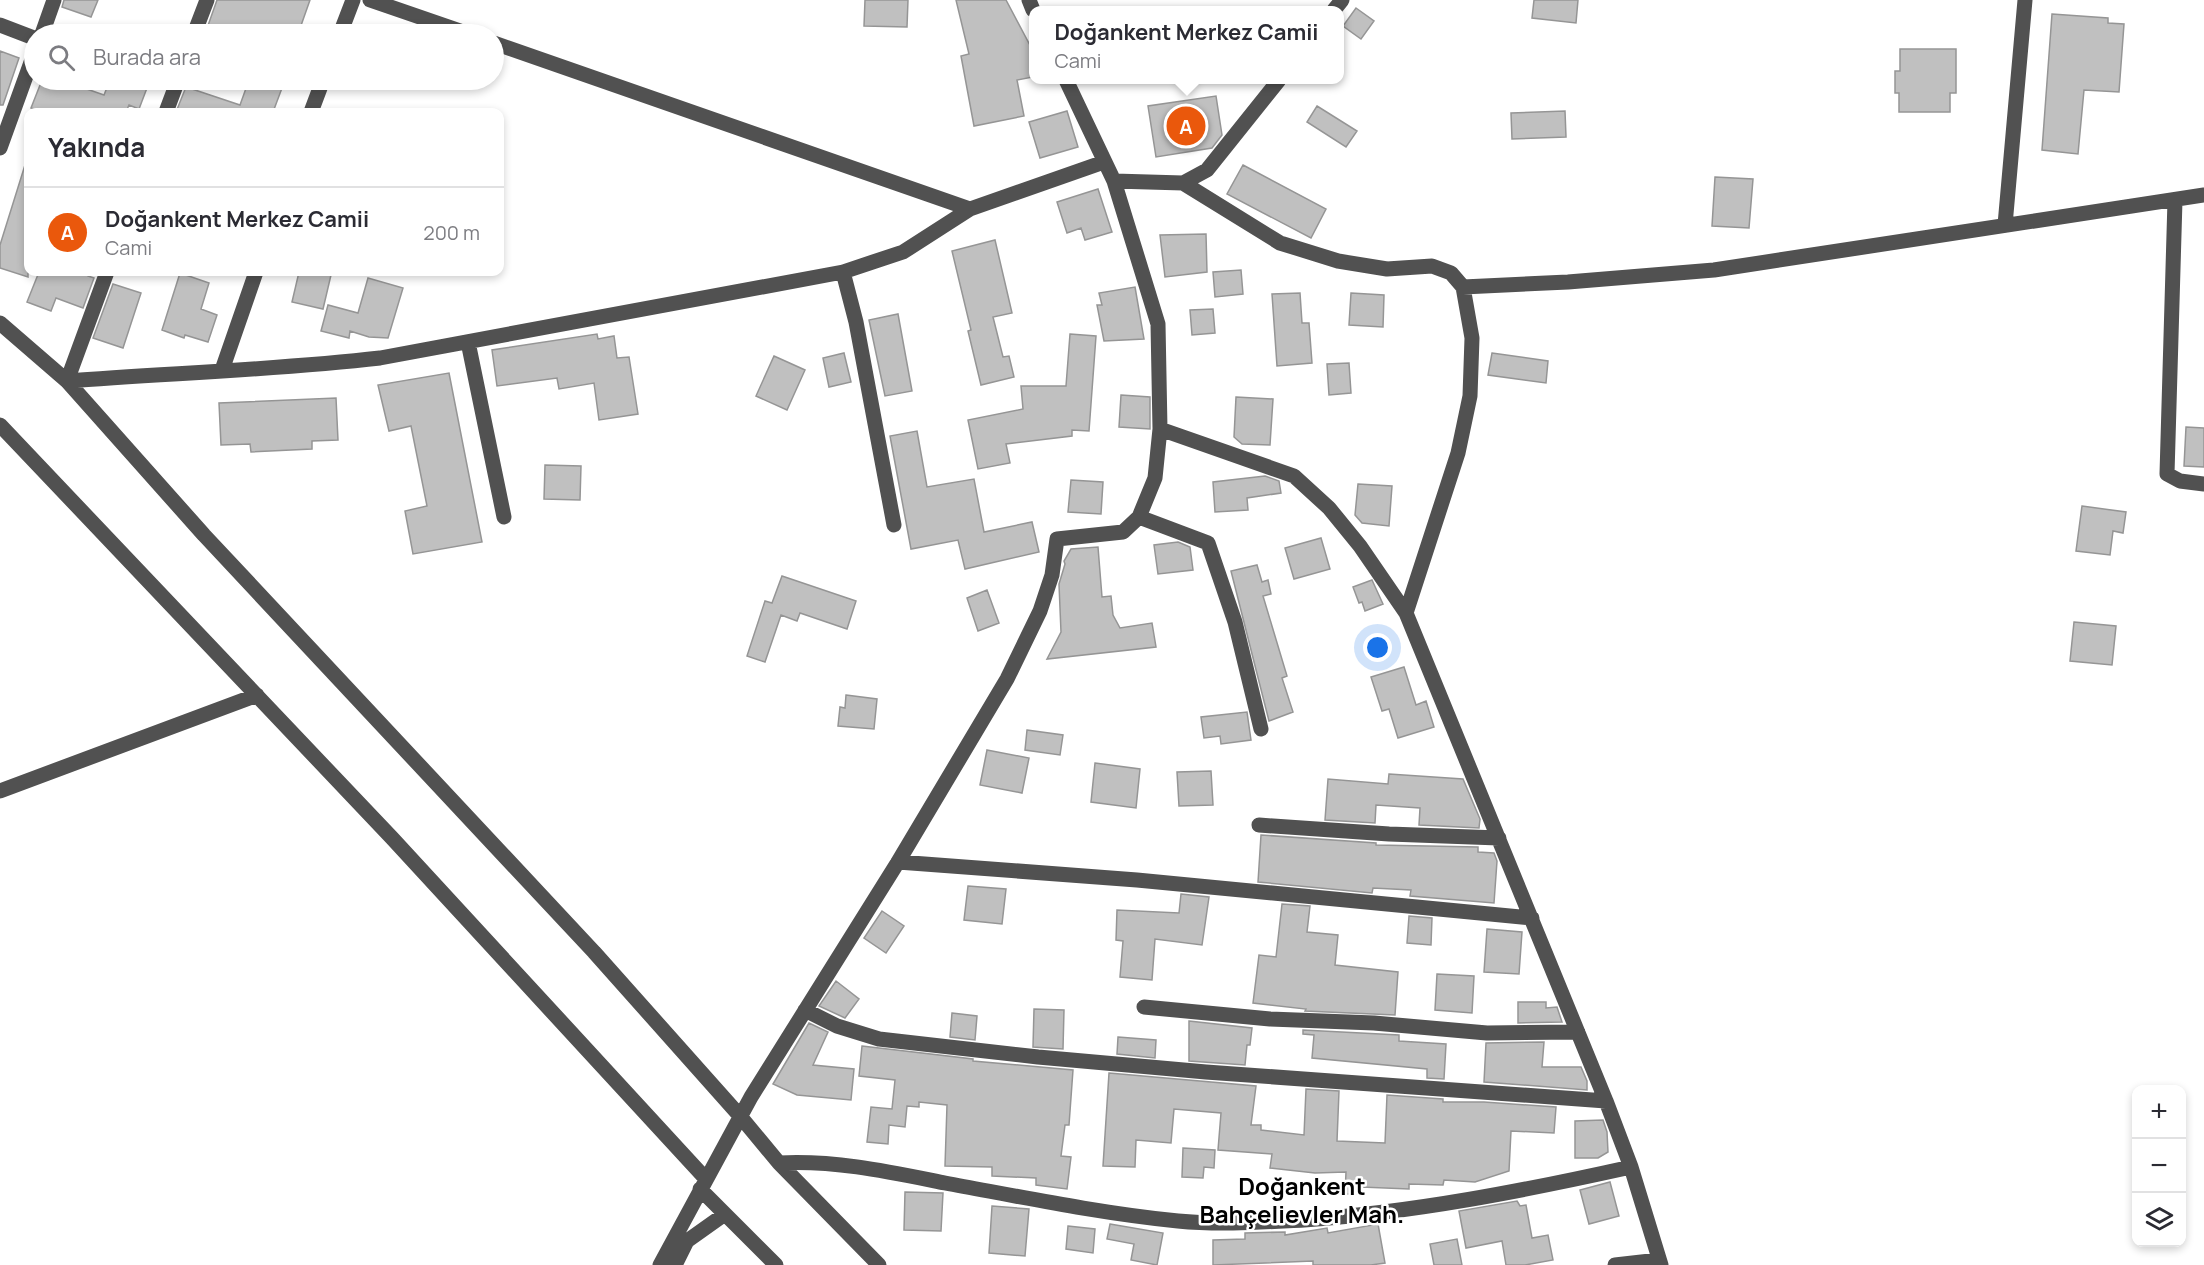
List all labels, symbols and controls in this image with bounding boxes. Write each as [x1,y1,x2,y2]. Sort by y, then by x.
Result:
popup [1029,6,1344,84]
text: Doğankent Merkez Camii [1054,17,1319,47]
search box [24,24,504,90]
icon: search [45,41,78,74]
text: Burada ara [93,42,201,72]
text: Cami [1054,47,1102,74]
pin: A [1166,104,1206,148]
text: Yakında [48,129,145,165]
text: Doğankent Merkez Camii [105,204,369,234]
text: A [61,219,74,246]
text: 200 m [423,219,480,246]
text: Cami [105,234,152,261]
your location [1363,633,1392,662]
map controls [2132,1085,2186,1247]
button: + [2132,1085,2186,1139]
button: − [2132,1139,2186,1193]
district label: Doğankent Bahçelievler Mah. [1200,1169,1404,1230]
button: layers [2132,1193,2186,1247]

